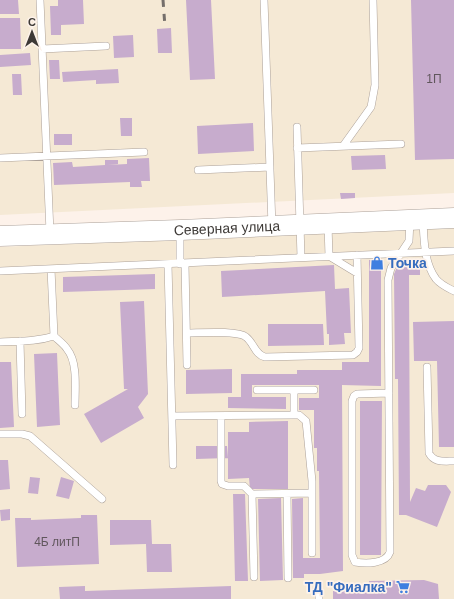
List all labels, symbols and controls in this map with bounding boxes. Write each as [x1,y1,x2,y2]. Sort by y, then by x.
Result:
north arrow [12,12,52,52]
text: С [28,16,36,28]
house number: 1П [426,72,442,86]
street label: Северная улица [173,218,281,238]
shop icon: Точка [369,255,385,271]
place label: Точка [388,255,427,271]
house number: 4Б литП [34,535,80,549]
place label: ТД "Фиалка" [305,579,392,595]
supermarket icon: ТД "Фиалка" [395,579,411,595]

